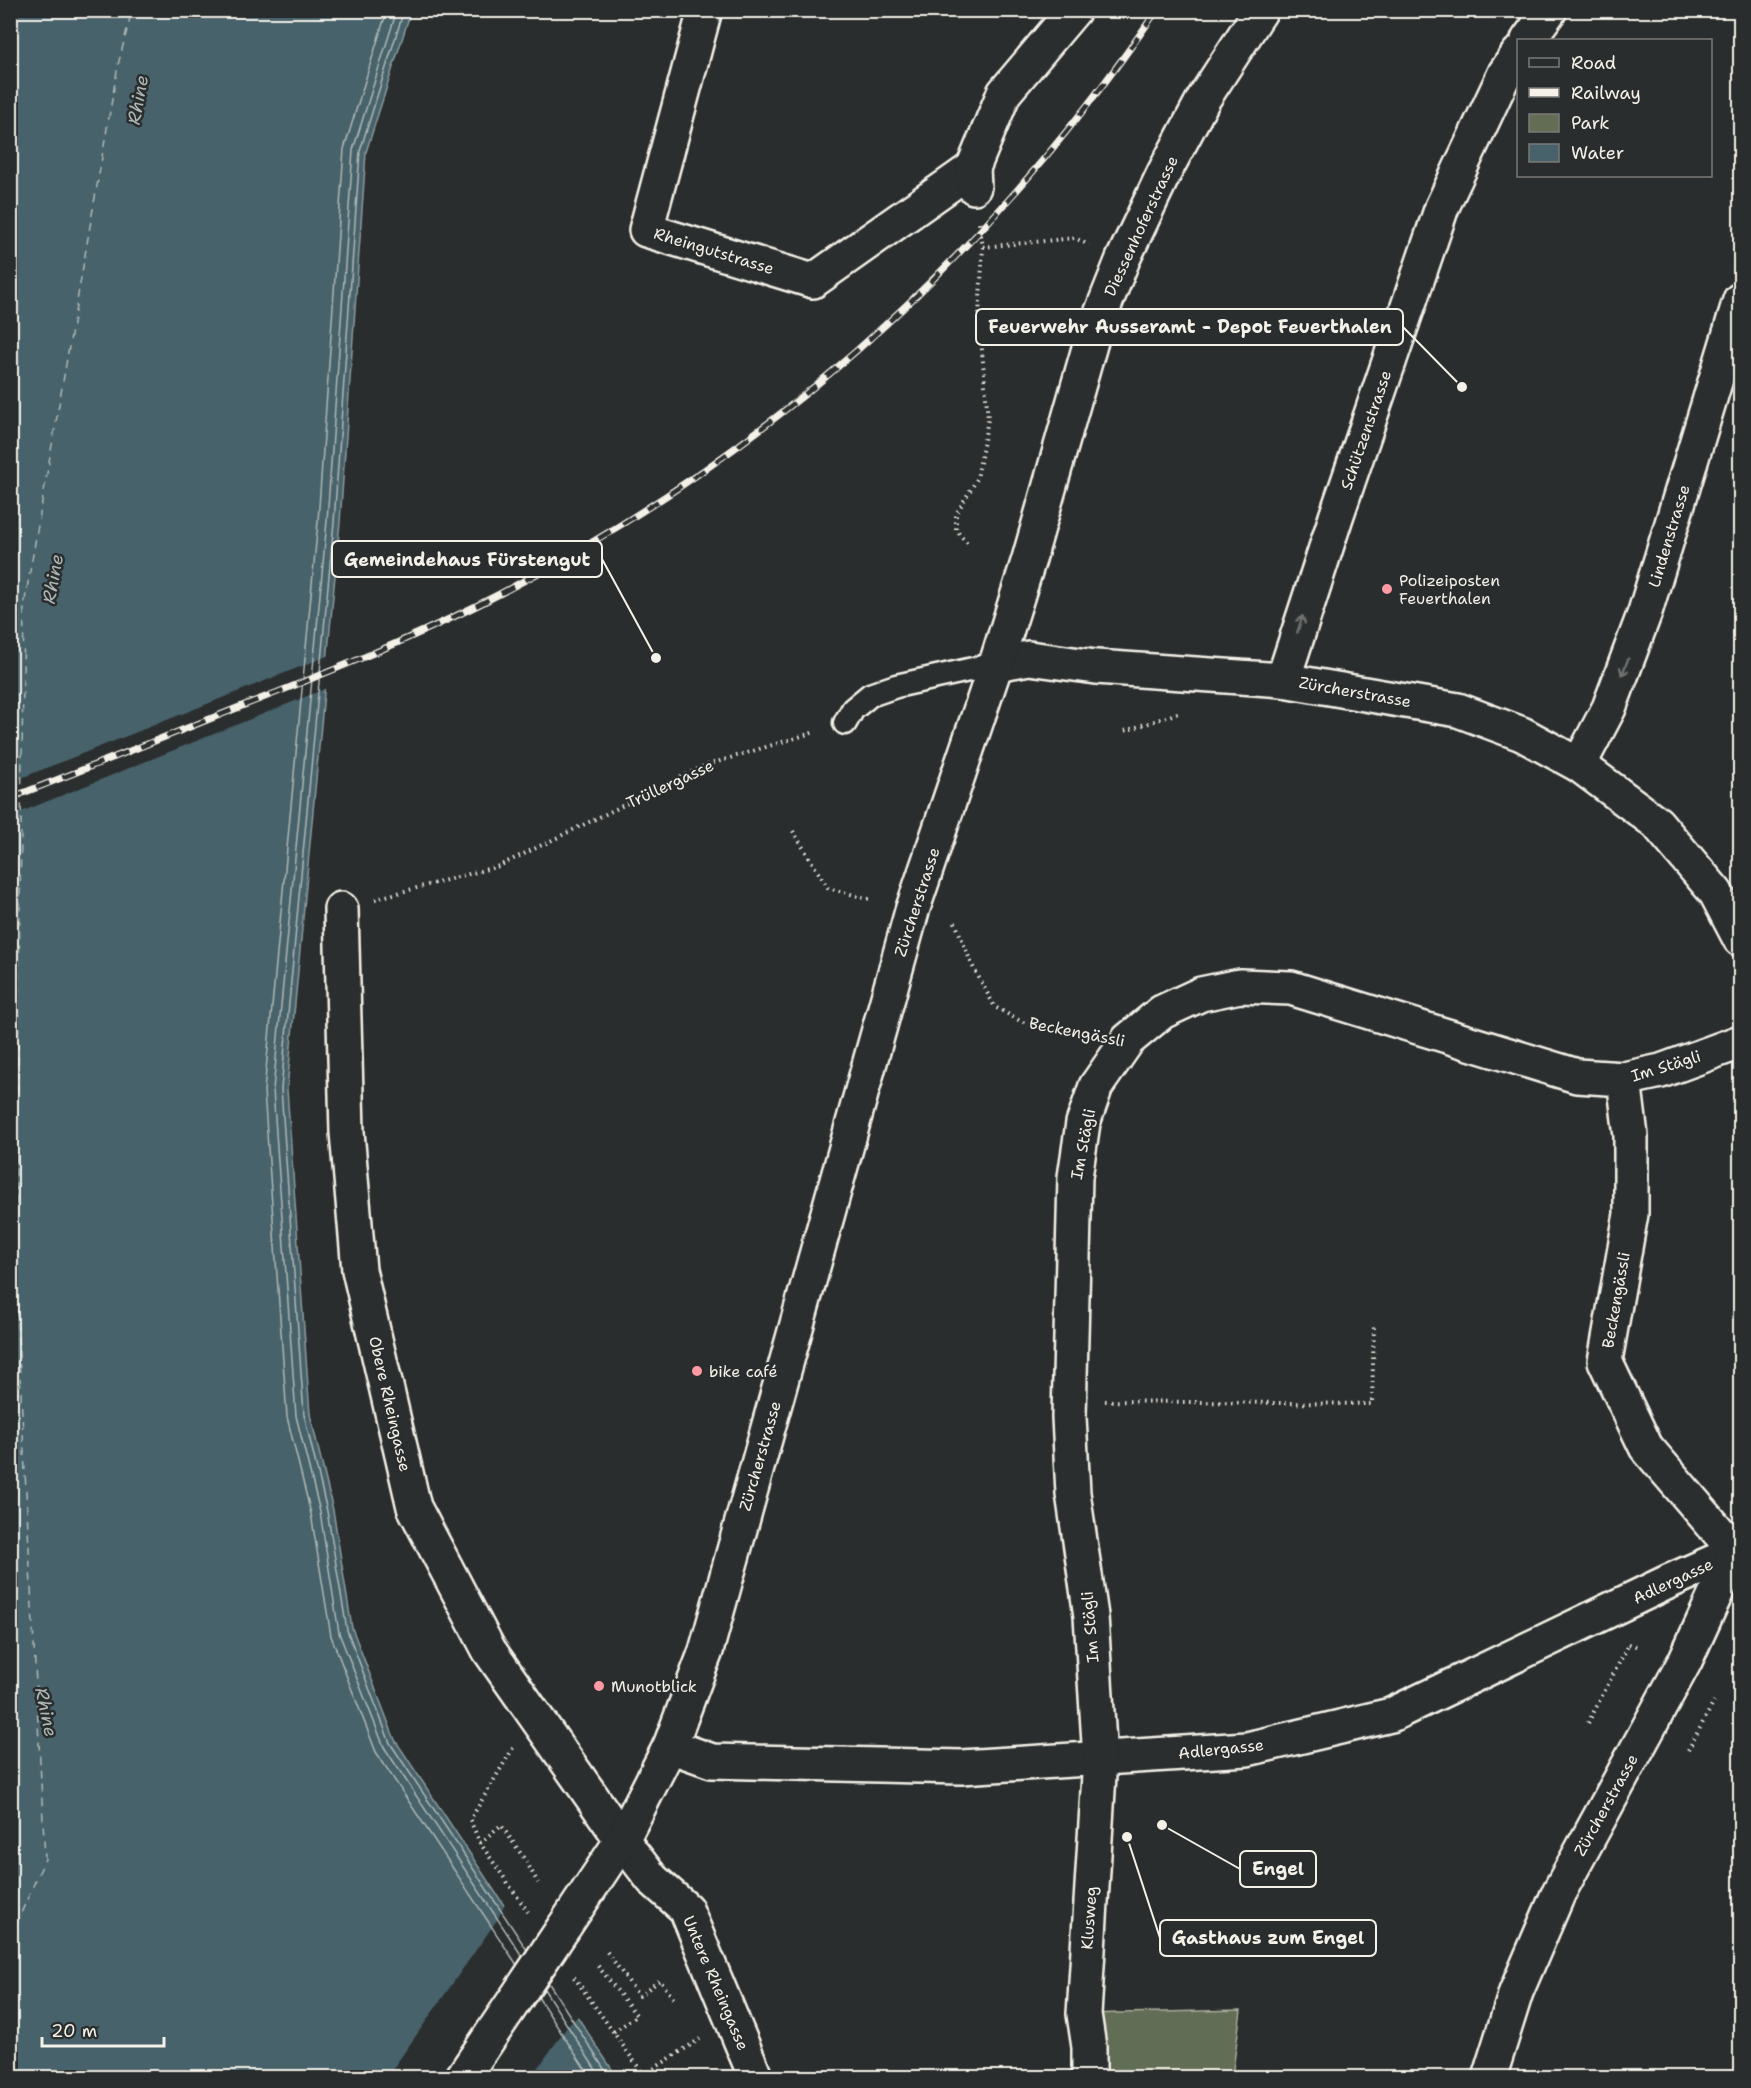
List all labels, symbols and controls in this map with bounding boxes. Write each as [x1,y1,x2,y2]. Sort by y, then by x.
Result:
legend [1517,39,1712,177]
text: Road [1571,51,1616,75]
water label: Rhine [122,73,154,127]
text: Railway [1571,81,1641,105]
text: Park [1571,111,1610,135]
text: Water [1571,141,1624,165]
street label: Diessenhoferstrasse [1099,152,1183,300]
street label: Rheingutstrasse [651,223,777,279]
callout: Feuerwehr Ausseramt - Depot Feuerthalen [976,309,1403,345]
text: Feuerwehr Ausseramt - Depot Feuerthalen [988,315,1392,339]
street label: Schützenstrasse [1336,367,1396,493]
street label: Lindenstrasse [1643,482,1695,590]
callout: Gemeindehaus Fürstengut [332,541,602,577]
text: Gemeindehaus Fürstengut [344,548,591,572]
water label: Rhine [37,552,69,606]
place label: Polizeiposten Feuerthalen [1399,570,1500,609]
marker: Polizeiposten Feuerthalen [1380,582,1394,596]
one-way arrow [1296,615,1307,634]
one-way arrow [1618,657,1629,675]
street label: Zürcherstrasse [1297,672,1413,712]
street label: Trüllergasse [623,755,717,813]
street label: Zürcherstrasse [889,845,945,959]
street label: Beckengässli [1027,1012,1127,1052]
street label: Im Stägli [1629,1045,1703,1087]
street label: Im Stägli [1066,1107,1100,1181]
street label: Beckengässli [1597,1250,1635,1350]
street label: Obere Rheingasse [364,1334,416,1474]
place label: bike café [709,1361,778,1382]
marker: bike café [690,1364,704,1378]
street label: Zürcherstrasse [734,1399,786,1513]
street label: Adlergasse [1630,1553,1716,1609]
street label: Im Stägli [1076,1590,1104,1664]
place label: Munotblick [611,1676,697,1697]
marker: Munotblick [592,1679,606,1693]
water label: Rhine [29,1685,63,1739]
street label: Adlergasse [1177,1734,1265,1764]
street label: Zürcherstrasse [1569,1750,1643,1860]
callout: Engel [1240,1851,1316,1887]
text: Engel [1252,1857,1304,1881]
street label: Klusweg [1076,1885,1102,1950]
street label: Untere Rheingasse [678,1913,754,2053]
callout: Gasthaus zum Engel [1160,1920,1376,1956]
text: Gasthaus zum Engel [1172,1926,1364,1950]
scale bar [42,2010,164,2048]
text: 20 m [51,2019,97,2043]

